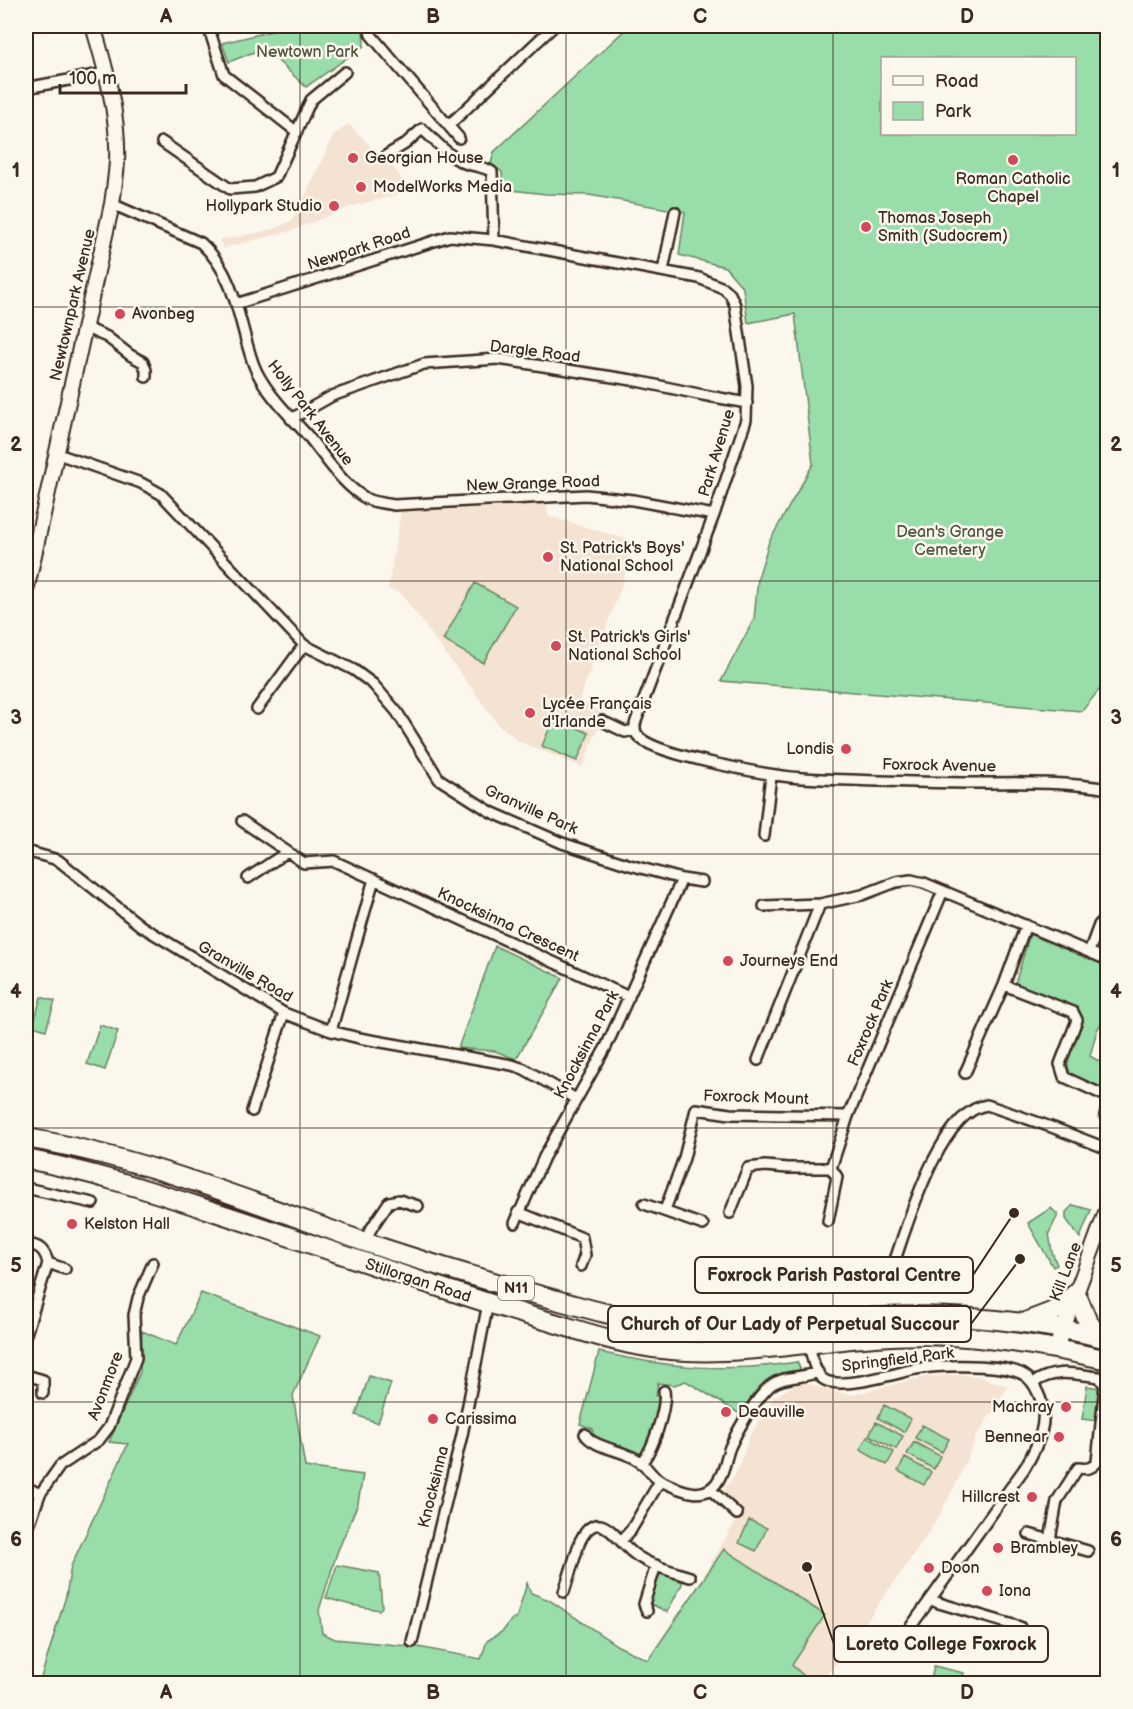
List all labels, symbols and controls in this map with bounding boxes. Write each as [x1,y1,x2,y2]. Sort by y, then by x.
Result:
text: A [159,5,173,29]
text: B [426,5,440,29]
text: C [693,5,707,29]
text: D [960,5,974,29]
park label: Newtown Park [256,43,358,62]
scale bar [60,57,186,95]
legend [881,57,1076,135]
text: 100 m [69,68,117,89]
text: Road [935,71,979,92]
text: Park [935,101,971,122]
place label: Georgian House [365,149,484,168]
marker: Georgian House [346,151,360,165]
marker: Roman Catholic Chapel [1006,153,1020,167]
text: 1 [12,159,20,183]
text: 1 [1112,159,1120,183]
place label: Roman Catholic Chapel [955,170,1071,207]
place label: ModelWorks Media [373,178,512,197]
marker: ModelWorks Media [354,180,368,194]
place label: Hollypark Studio [205,197,322,216]
marker: Hollypark Studio [327,199,341,213]
place label: Thomas Joseph Smith (Sudocrem) [878,209,1008,246]
marker: Thomas Joseph Smith (Sudocrem) [859,220,873,234]
street label: Newpark Road [305,223,413,275]
street label: Newtownpark Avenue [46,227,100,383]
place label: Avonbeg [132,305,195,324]
marker: Avonbeg [113,307,127,321]
street label: Dargle Road [489,337,581,367]
street label: Holly Park Avenue [263,357,357,470]
street label: Park Avenue [695,407,739,499]
text: 2 [10,433,22,457]
text: 2 [1110,433,1122,457]
street label: New Grange Road [466,472,600,496]
park label: Dean's Grange Cemetery [896,523,1004,560]
place label: St. Patrick's Boys' National School [560,539,684,576]
marker: St. Patrick's Boys' National School [541,550,555,564]
place label: St. Patrick's Girls' National School [568,628,691,665]
marker: St. Patrick's Girls' National School [549,639,563,653]
place label: Lycée Français d'Irlande [542,695,652,732]
text: 3 [10,706,22,730]
marker: Lycée Français d'Irlande [523,706,537,720]
text: 3 [1110,706,1122,730]
place label: Londis [786,740,834,759]
marker: Londis [839,742,853,756]
street label: Foxrock Avenue [882,756,997,777]
street label: Granville Park [482,781,581,839]
street label: Knocksinna Crescent [434,884,582,966]
street label: Granville Road [194,937,296,1007]
place label: Journeys End [740,952,838,971]
marker: Journeys End [721,954,735,968]
street label: Foxrock Park [844,977,898,1069]
text: 4 [10,980,22,1004]
text: 4 [1110,980,1122,1004]
street label: Knocksinna Park [550,987,624,1102]
street label: Foxrock Mount [703,1087,809,1109]
place label: Kelston Hall [84,1215,170,1234]
marker: Kelston Hall [65,1217,79,1231]
street label: Kill Lane [1046,1239,1086,1304]
text: 5 [10,1254,22,1278]
text: 5 [1110,1254,1122,1278]
street label: Stillorgan Road [363,1255,473,1307]
callout: Foxrock Parish Pastoral Centre [695,1257,973,1293]
text: Foxrock Parish Pastoral Centre [707,1265,961,1286]
road number: N11 [498,1276,534,1300]
callout: Church of Our Lady of Perpetual Succour [608,1306,971,1342]
text: Church of Our Lady of Perpetual Succour [621,1314,960,1335]
street label: Springfield Park [841,1344,955,1376]
street label: Avonmore [84,1348,128,1423]
place label: Machray [992,1398,1055,1417]
marker: Machray [1059,1400,1073,1414]
place label: Deauville [738,1403,805,1422]
marker: Deauville [719,1405,733,1419]
place label: Carissima [445,1410,517,1429]
marker: Carissima [426,1412,440,1426]
place label: Bennear [984,1428,1047,1447]
marker: Bennear [1052,1430,1066,1444]
street label: Knocksinna [415,1444,453,1530]
place label: Hillcrest [961,1488,1020,1507]
marker: Hillcrest [1025,1490,1039,1504]
text: 6 [10,1528,22,1552]
text: 6 [1110,1528,1122,1552]
place label: Brambley [1010,1539,1079,1558]
marker: Brambley [991,1541,1005,1555]
place label: Doon [941,1559,980,1578]
marker: Doon [922,1561,936,1575]
place label: Iona [999,1582,1031,1601]
marker: Iona [980,1584,994,1598]
callout: Loreto College Foxrock [834,1626,1048,1662]
text: Loreto College Foxrock [846,1634,1037,1655]
text: A [159,1681,173,1705]
text: B [426,1681,440,1705]
text: C [693,1681,707,1705]
text: D [960,1681,974,1705]

